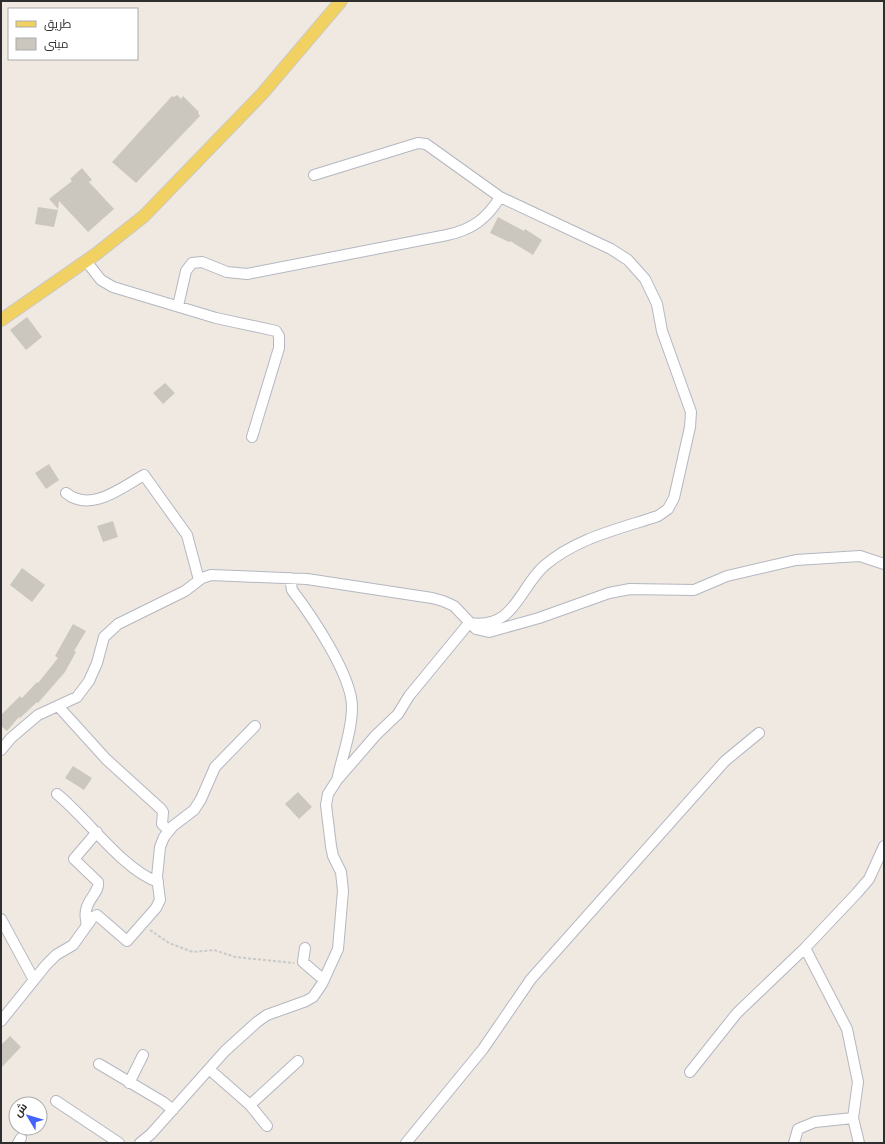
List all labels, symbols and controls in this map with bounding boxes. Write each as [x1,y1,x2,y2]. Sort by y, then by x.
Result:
legend [8,8,138,60]
text: طريق [44,18,72,31]
text: مبنى [44,38,69,51]
north arrow [8,1096,48,1136]
text: ش [12,1101,30,1120]

